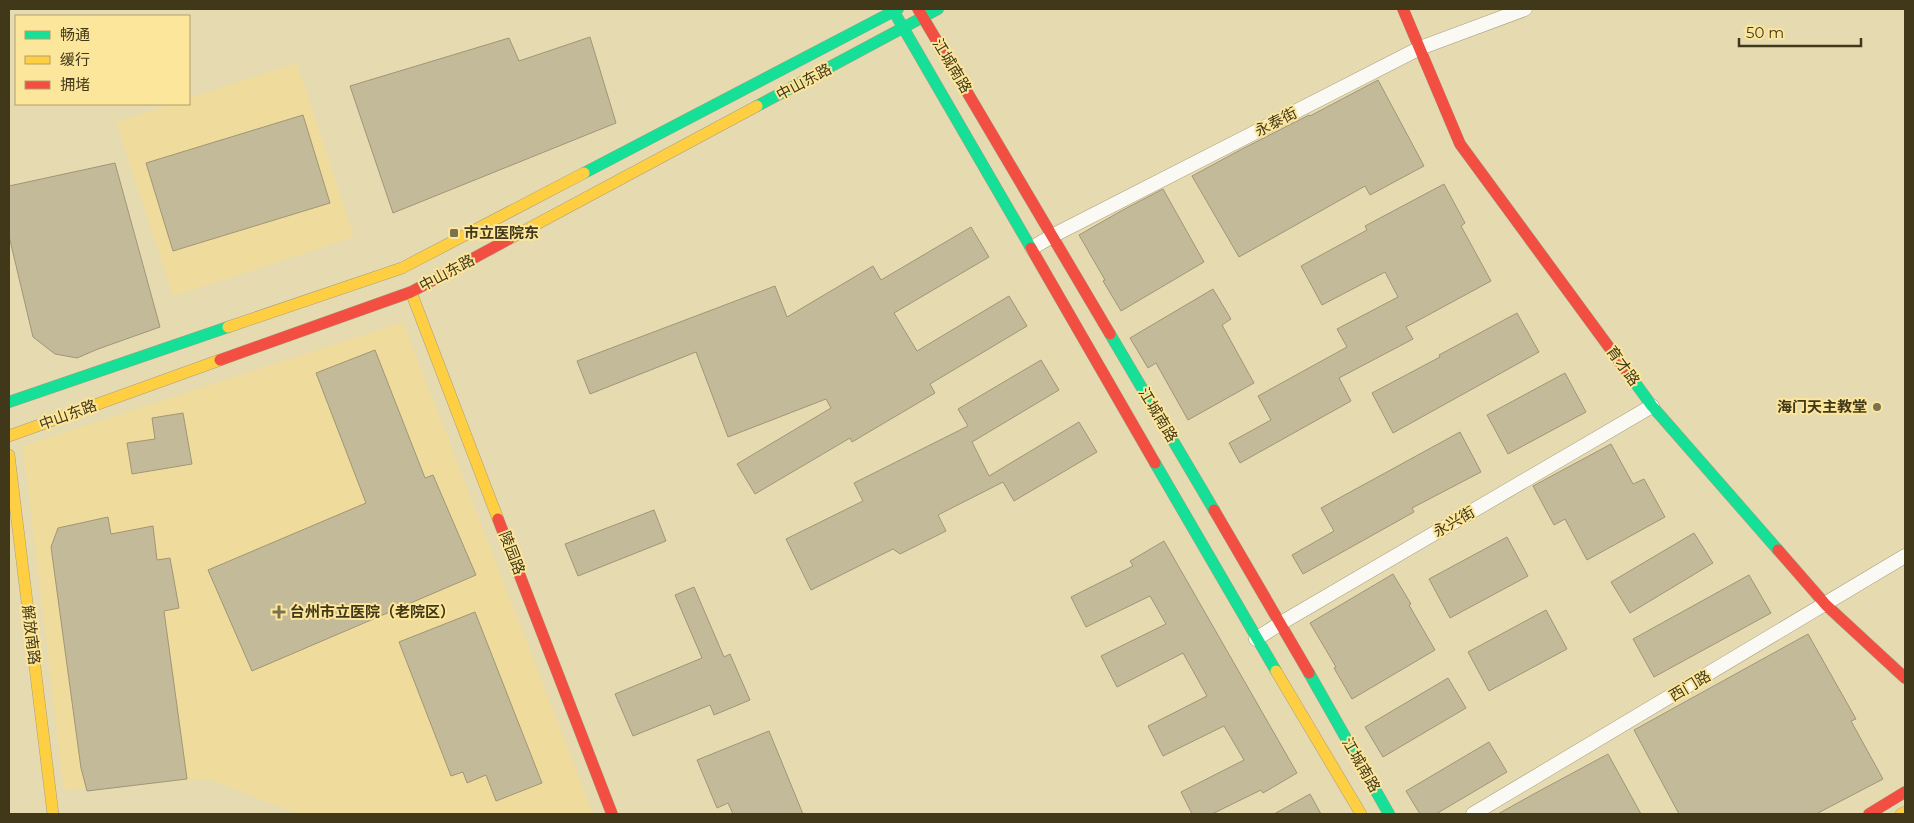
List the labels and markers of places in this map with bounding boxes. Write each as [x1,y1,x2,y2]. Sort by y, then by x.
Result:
place label: 市立医院东 [464,223,539,242]
marker: 市立医院东 [448,227,460,239]
place label: 海门天主教堂 [1777,397,1867,416]
marker: 海门天主教堂 [1871,401,1883,413]
place label: 台州市立医院（老院区） [290,602,455,621]
marker: 台州市立医院（老院区） [272,605,286,619]

